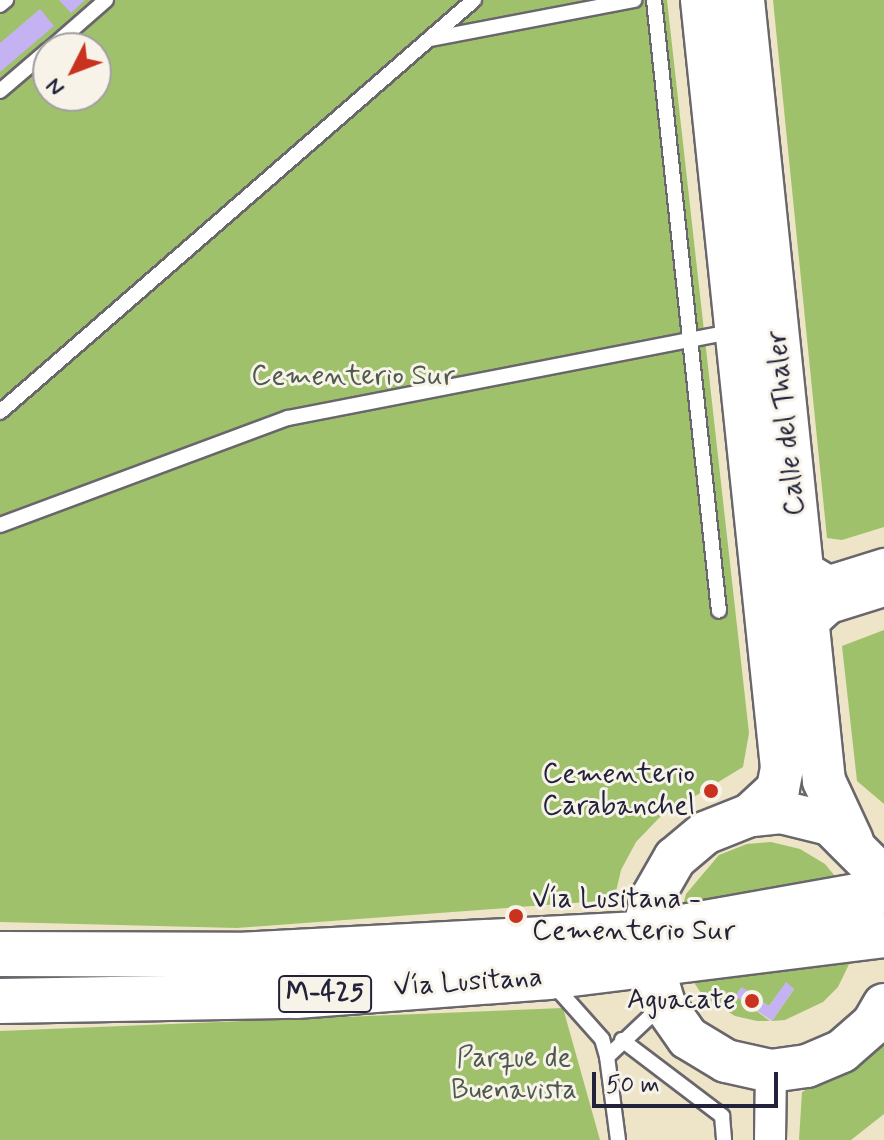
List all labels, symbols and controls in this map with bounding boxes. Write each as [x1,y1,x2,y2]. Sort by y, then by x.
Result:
north arrow [32,32,112,112]
text: N [40,72,71,102]
street label: Calle del Thaler [761,330,813,516]
park label: Cementerio Sur [253,360,453,394]
place label: Cementerio Carabanchel [542,758,695,824]
marker: Cementerio Carabanchel [702,782,720,800]
place label: Vía Lusitana - Cementerio Sur [532,883,733,949]
marker: Vía Lusitana - Cementerio Sur [507,907,525,925]
street label: Vía Lusitana [390,961,546,1005]
road number: M-425 [277,972,373,1016]
place label: Aguacate [627,984,736,1018]
marker: Aguacate [743,992,761,1010]
park label: Parque de Buenavista [451,1042,577,1108]
scale bar [596,1056,782,1106]
text: 50 m [606,1070,660,1101]

